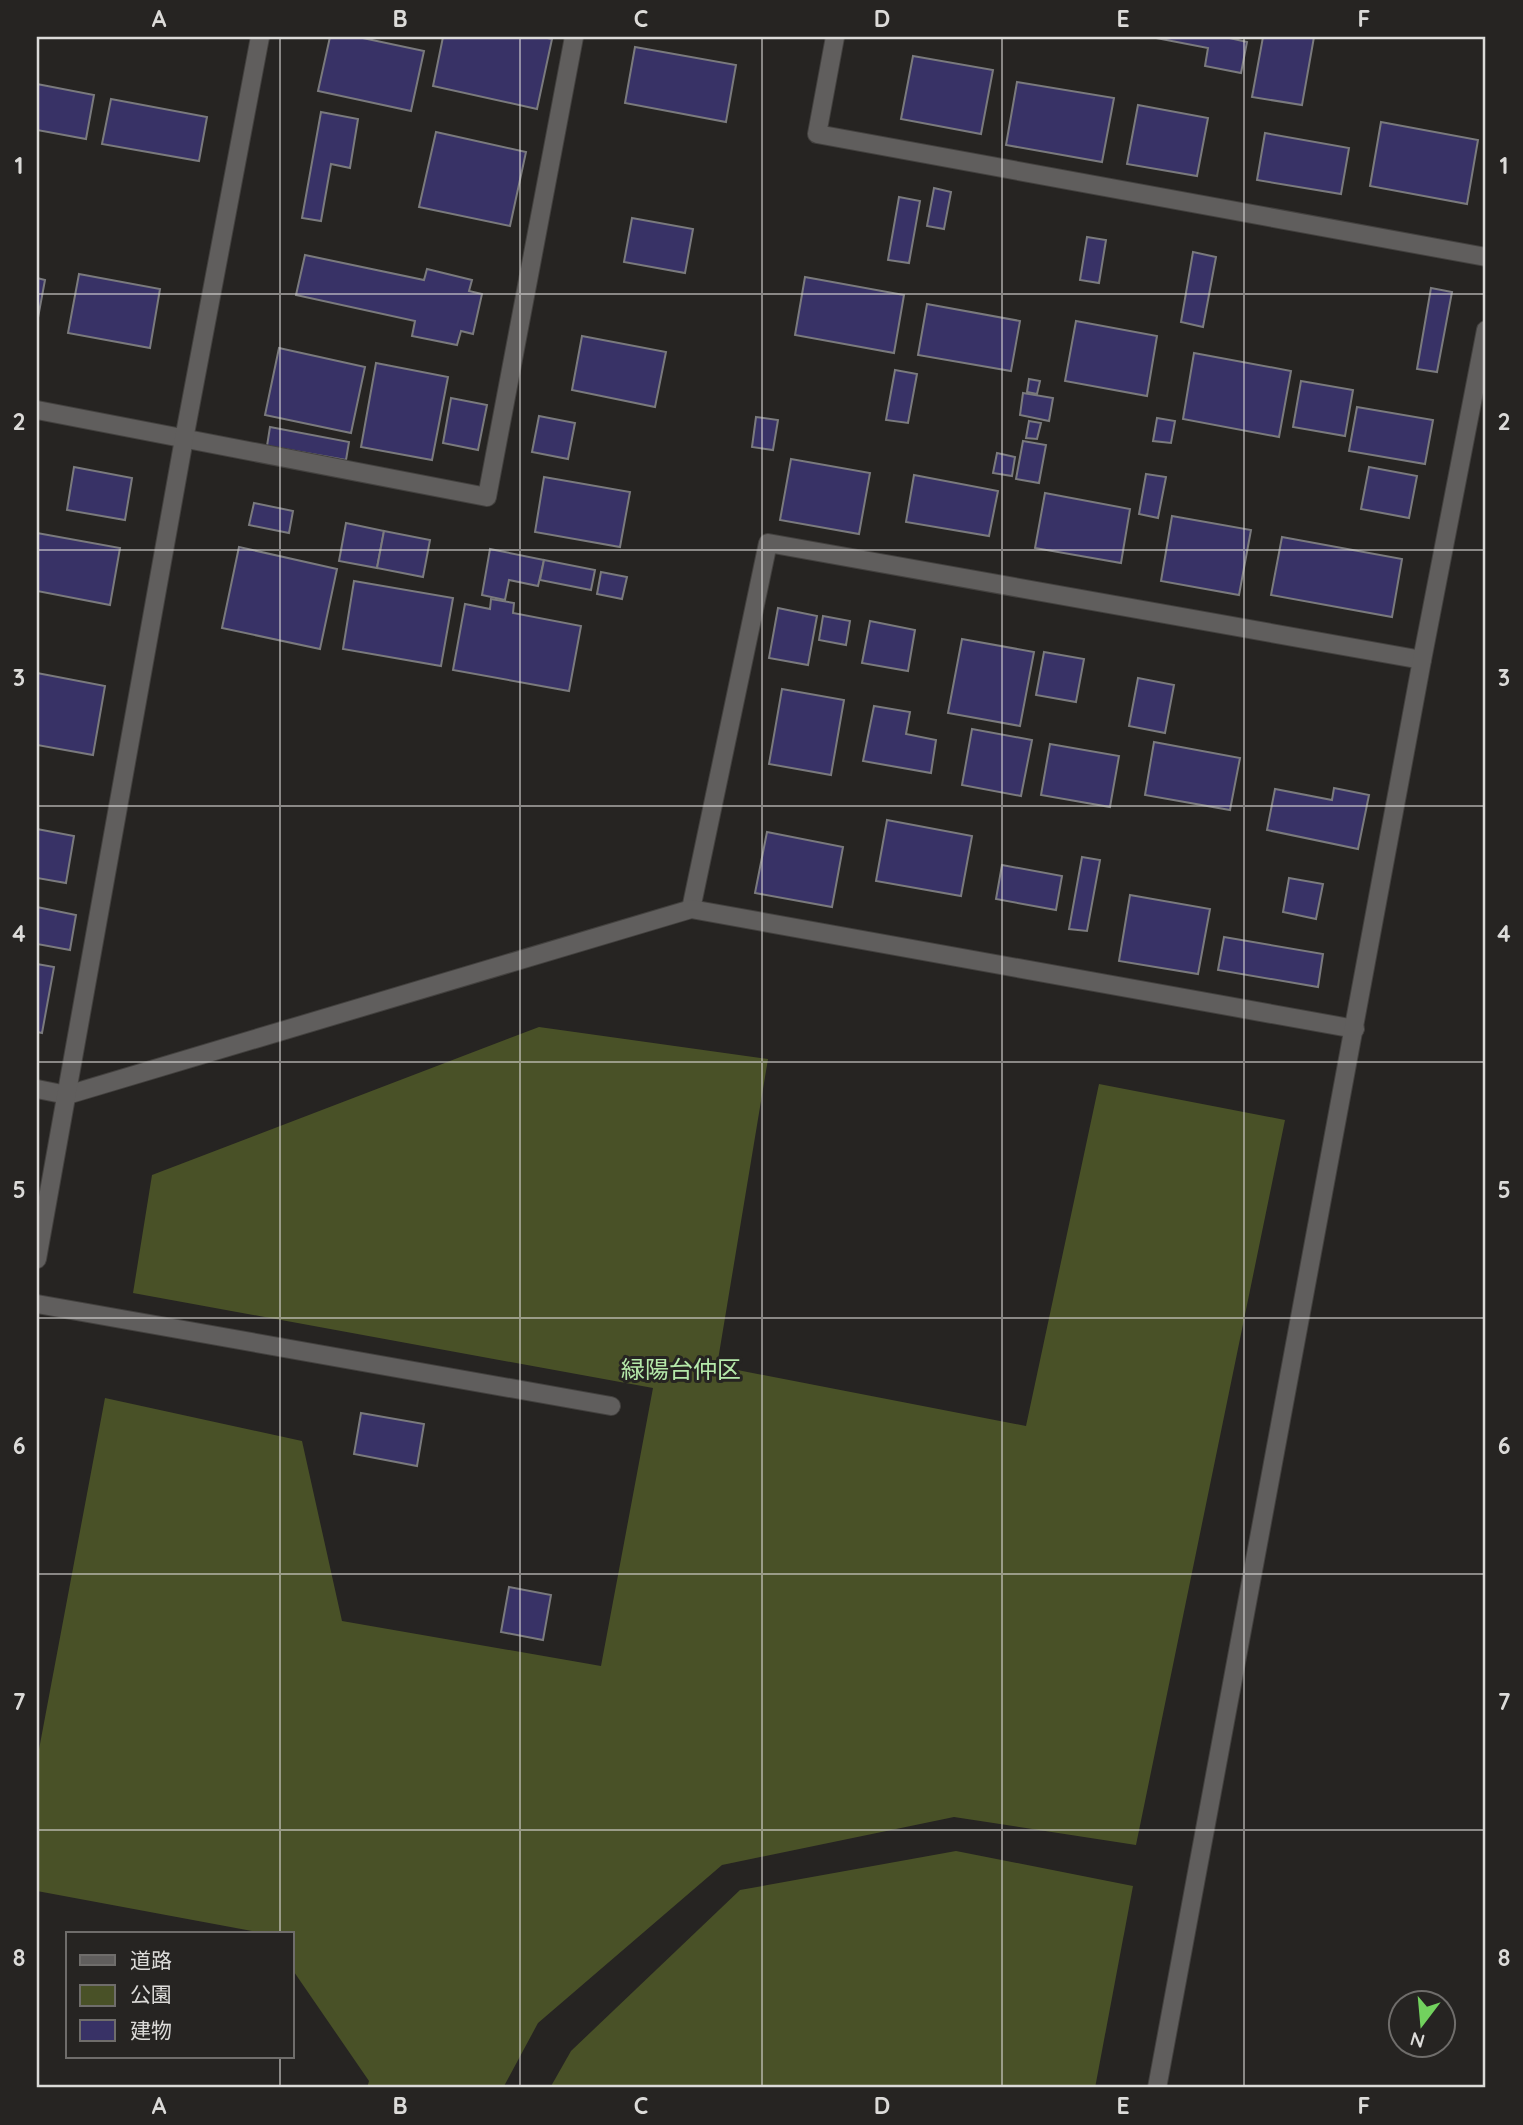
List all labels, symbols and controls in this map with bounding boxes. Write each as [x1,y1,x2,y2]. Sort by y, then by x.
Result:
text: A [152,4,167,33]
text: B [392,4,408,33]
text: C [634,4,648,33]
text: D [874,4,890,33]
text: E [1116,4,1130,33]
text: F [1358,4,1370,33]
text: 1 [15,151,23,180]
text: 1 [1500,151,1508,180]
text: 2 [12,407,26,436]
text: 2 [1497,407,1511,436]
text: 3 [13,663,25,692]
text: 3 [1498,663,1510,692]
text: 4 [12,919,26,948]
text: 4 [1497,919,1511,948]
text: 5 [12,1175,26,1204]
text: 5 [1497,1175,1511,1204]
district label: 緑陽台仲区 [621,1354,741,1384]
text: 6 [13,1431,25,1460]
text: 6 [1498,1431,1510,1460]
text: 7 [13,1687,26,1716]
text: 7 [1498,1687,1511,1716]
legend [66,1932,294,2058]
text: 8 [13,1943,25,1972]
text: 8 [1498,1943,1510,1972]
text: 道路 [130,1947,172,1973]
text: 公園 [130,1981,172,2007]
north arrow [1386,1988,1456,2058]
text: 建物 [130,2017,172,2043]
text: N [1407,2027,1427,2054]
text: A [152,2091,167,2120]
text: B [392,2091,408,2120]
text: C [634,2091,648,2120]
text: D [874,2091,890,2120]
text: E [1116,2091,1130,2120]
text: F [1358,2091,1370,2120]

